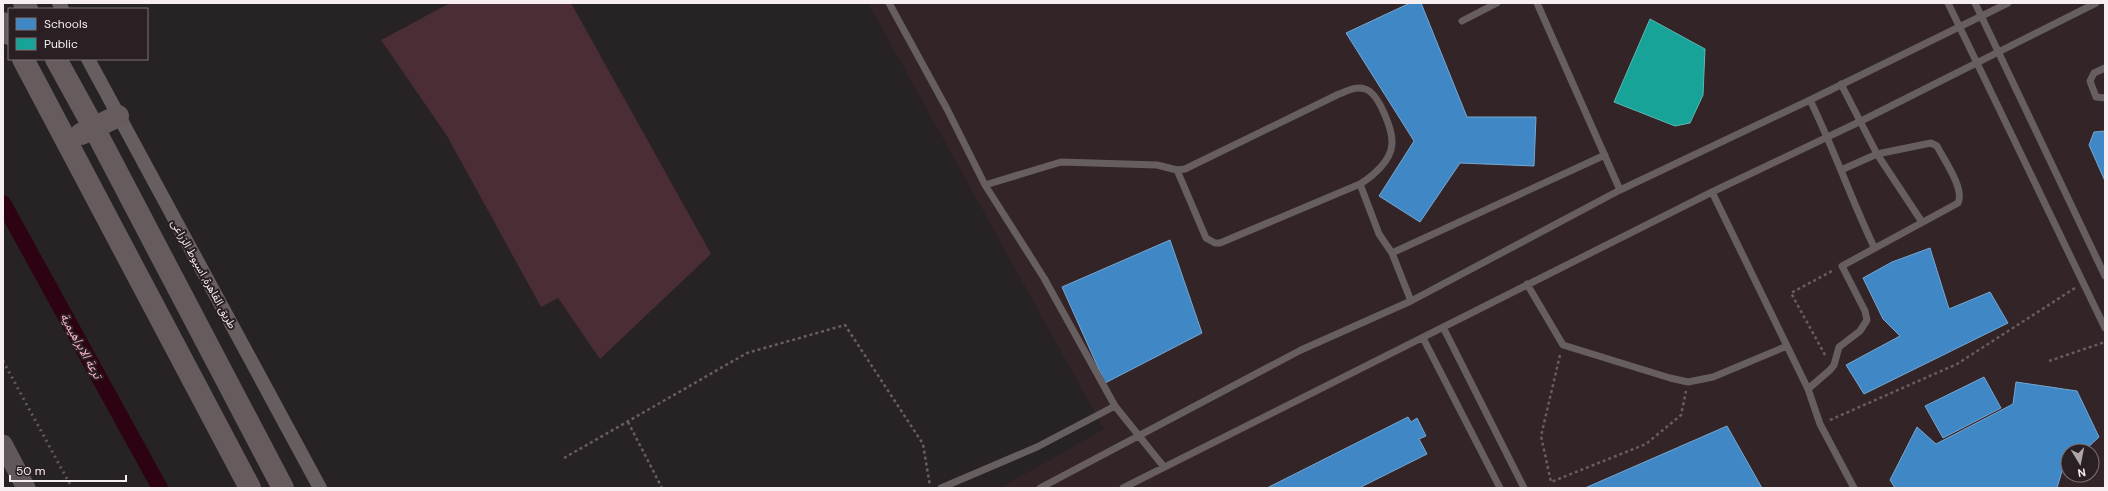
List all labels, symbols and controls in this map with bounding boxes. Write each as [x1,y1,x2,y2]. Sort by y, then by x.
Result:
legend [8,8,148,60]
text: Schools [44,16,88,32]
text: Public [44,36,78,52]
street label: طريق القاهرة, اسيوط الزراعى [168,217,240,331]
water label: ترعة الابراهيمية [56,311,107,384]
north arrow [2060,443,2100,483]
scale bar [10,457,126,483]
text: 50 m [16,463,45,479]
text: N [2077,465,2087,480]

